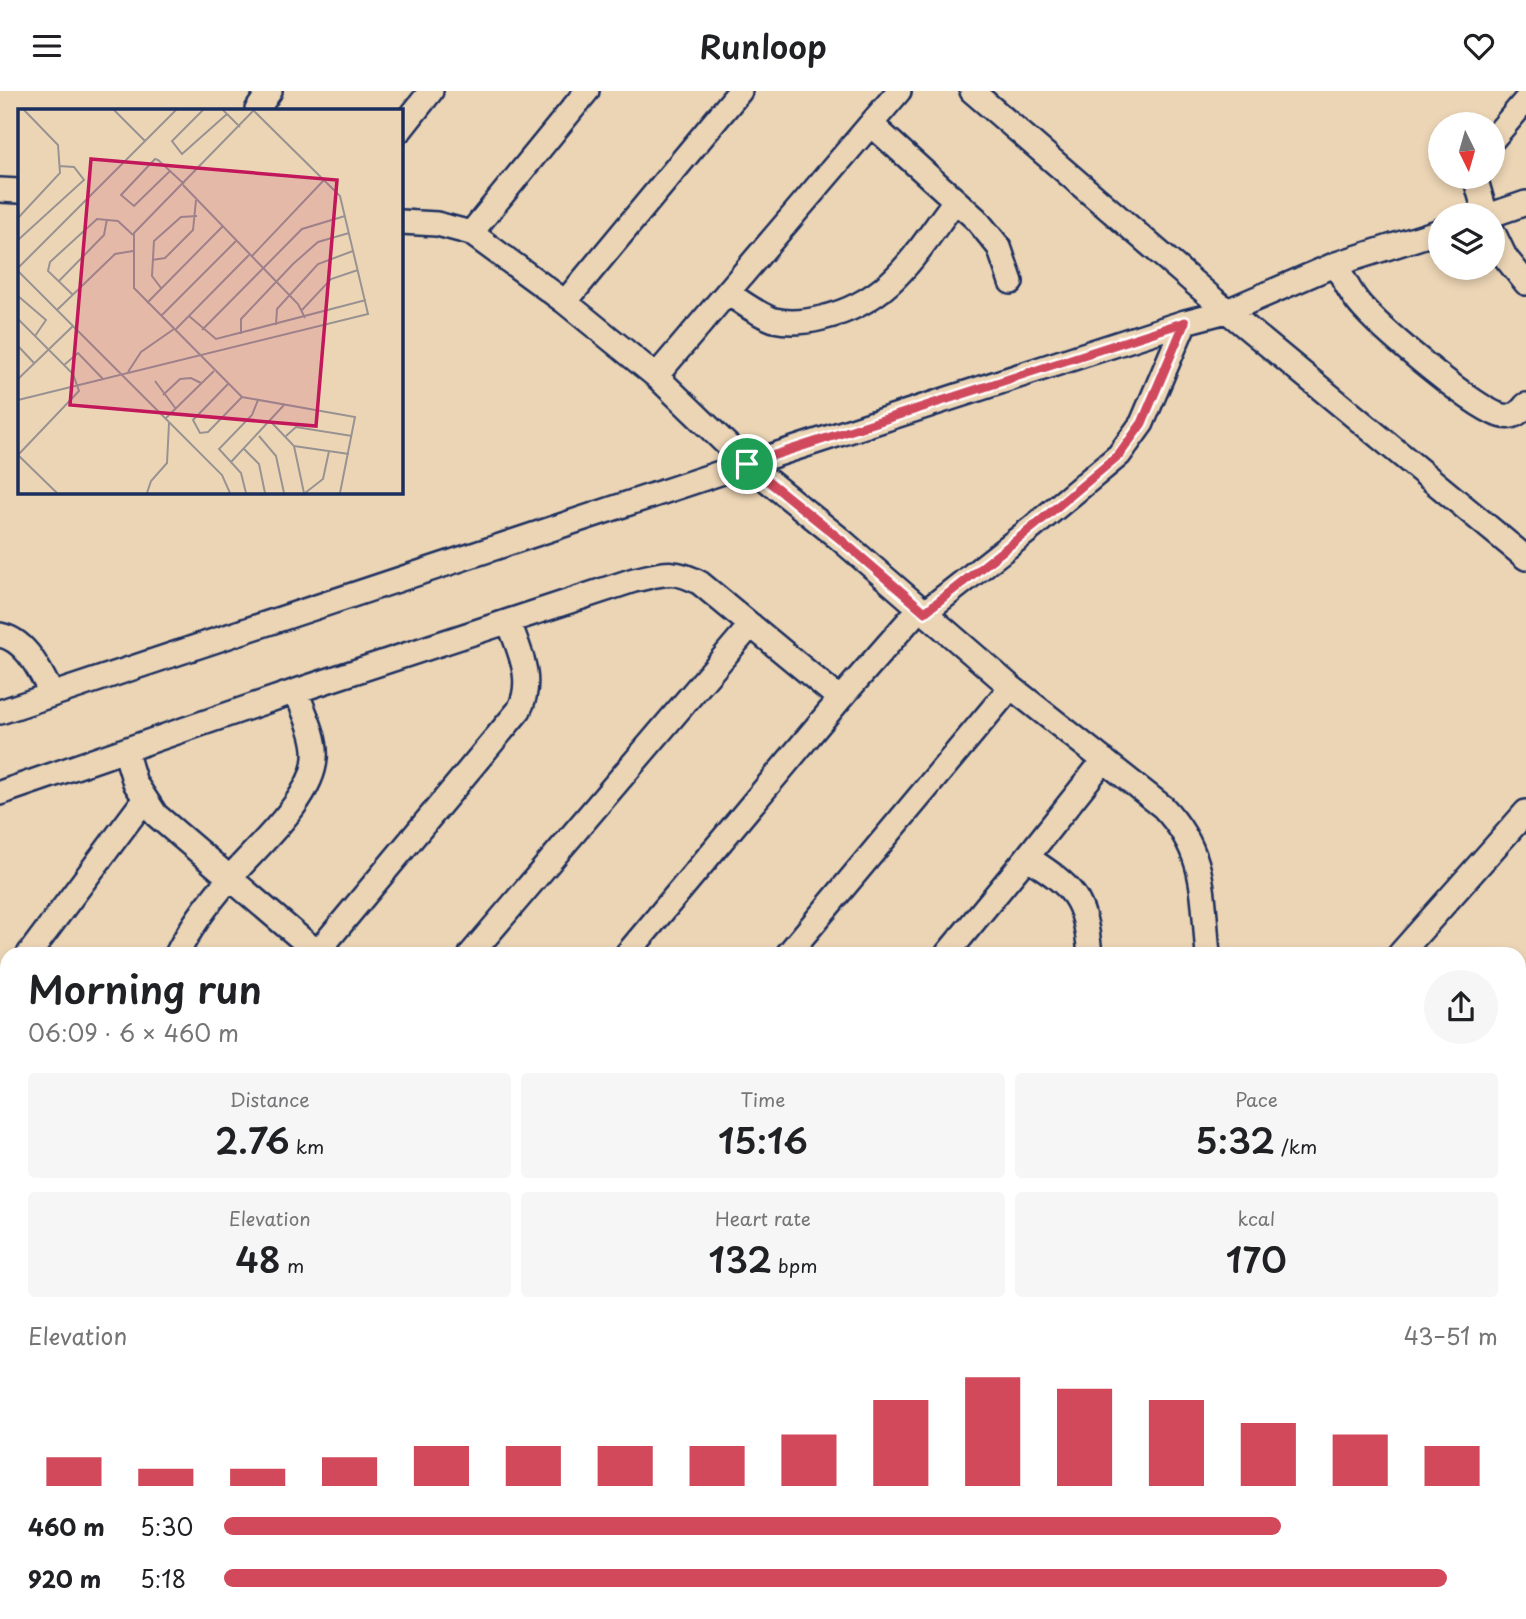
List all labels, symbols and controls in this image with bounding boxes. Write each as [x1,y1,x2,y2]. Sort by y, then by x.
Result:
text: Runloop [699,22,827,70]
icon: menu [28,27,66,65]
icon: heart [1460,27,1498,65]
inset map [18,109,402,493]
north arrow [1428,112,1505,189]
map controls [1428,112,1505,280]
button: layers [1428,203,1505,280]
pin [717,434,777,494]
icon: arrive [728,445,766,483]
text: Morning run [28,960,262,1017]
button: share [1424,970,1498,1044]
text: 06:09 · 6 × 460 m [28,1015,239,1050]
text: Distance [230,1085,310,1113]
text: Time [741,1085,785,1113]
text: Pace [1235,1085,1278,1113]
text: 2.76 [215,1113,290,1166]
text: 15:16 [718,1113,808,1166]
text: 5:32 [1195,1113,1275,1166]
text: km [290,1132,324,1160]
text: /km [1275,1132,1317,1160]
text: Elevation [229,1204,311,1232]
text: Heart rate [715,1204,811,1232]
text: kcal [1237,1204,1275,1232]
text: 48 [235,1232,281,1285]
text: 132 [709,1232,772,1285]
text: 170 [1226,1232,1287,1285]
text: m [281,1251,304,1279]
text: bpm [772,1251,817,1279]
text: Elevation [28,1318,127,1353]
text: 43–51 m [1404,1318,1498,1353]
text: 460 m [28,1509,105,1544]
text: 5:30 [140,1509,193,1544]
text: 920 m [28,1561,101,1596]
text: 5:18 [140,1561,186,1596]

